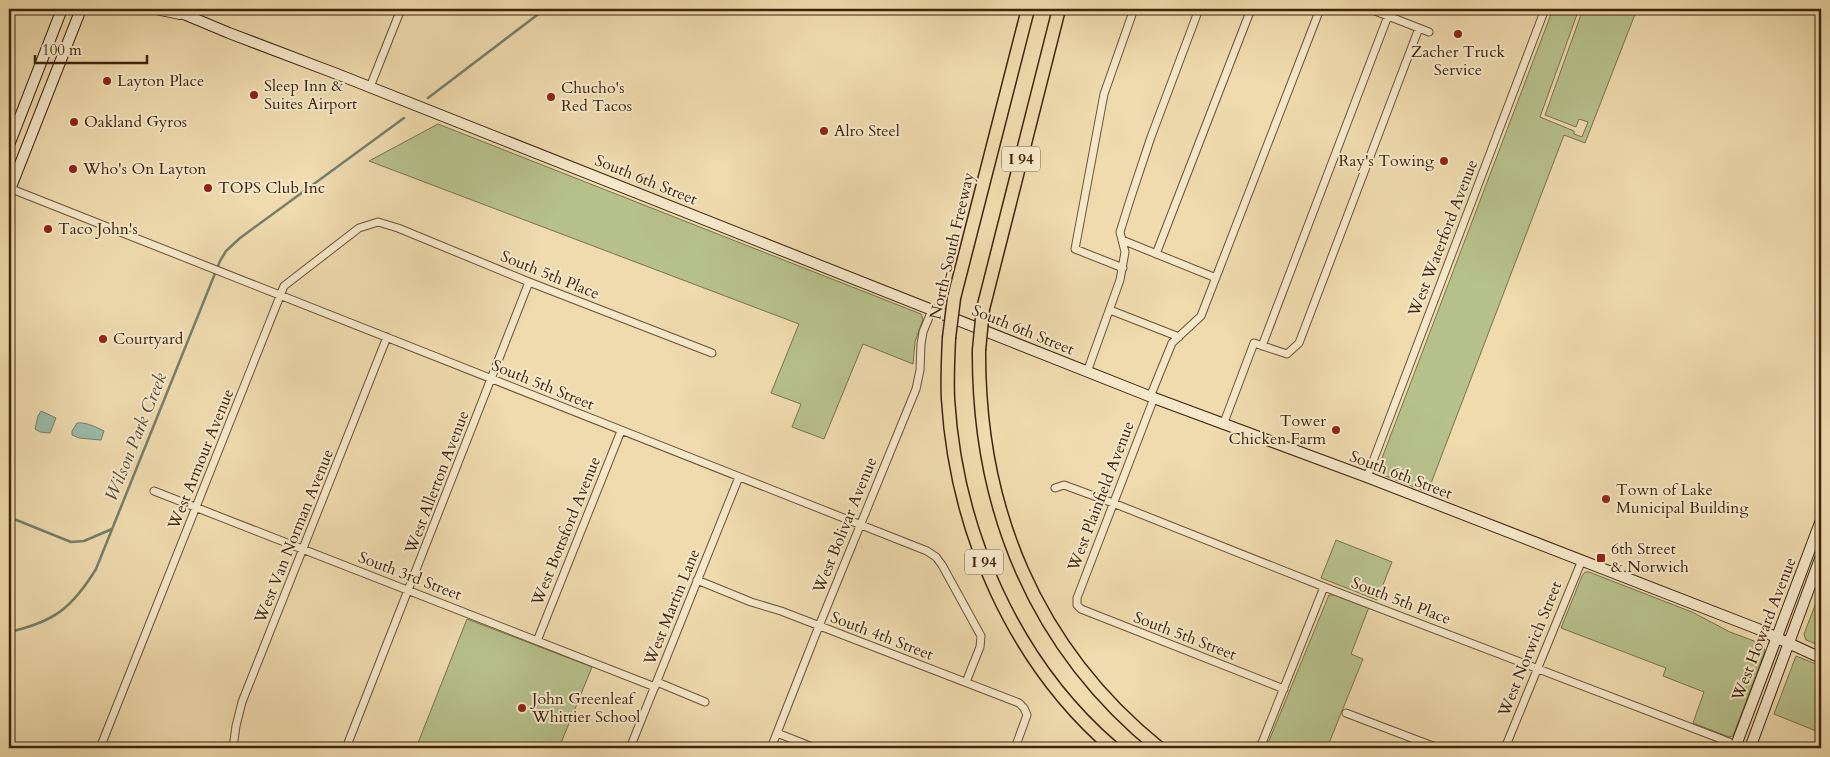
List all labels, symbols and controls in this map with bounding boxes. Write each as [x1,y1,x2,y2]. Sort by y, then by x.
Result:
marker: Zacher Truck Service [1452,28,1464,40]
scale bar [35,32,148,64]
text: 100 m [42,40,82,60]
place label: Zacher Truck Service [1411,41,1505,81]
place label: Layton Place [117,70,204,92]
marker: Layton Place [101,75,113,87]
place label: Sleep Inn & Suites Airport [264,75,357,115]
place label: Chucho's Red Tacos [561,77,632,117]
marker: Sleep Inn & Suites Airport [248,89,260,101]
marker: Chucho's Red Tacos [545,91,557,103]
place label: Oakland Gyros [84,111,187,133]
marker: Oakland Gyros [68,116,80,128]
place label: Alro Steel [834,120,900,142]
marker: Alro Steel [818,125,830,137]
road number: I 94 [1002,146,1040,172]
street label: South 6th Street [592,149,700,211]
place label: Ray's Towing [1338,150,1434,172]
marker: Ray's Towing [1438,155,1450,167]
street label: West Waterford Avenue [1403,156,1483,321]
place label: Who's On Layton [82,158,206,180]
marker: Who's On Layton [67,163,79,175]
street label: North-South Freeway [924,170,980,322]
place label: TOPS Club Inc [218,177,325,199]
marker: TOPS Club Inc [202,182,214,194]
place label: Taco John's [58,218,138,240]
marker: Taco John's [42,223,54,235]
street label: South 5th Place [497,245,603,305]
street label: South 6th Street [969,299,1077,361]
place label: Courtyard [113,328,184,350]
marker: Courtyard [97,333,109,345]
street label: South 5th Street [489,354,597,416]
water label: Wilson Park Creek [99,369,173,505]
street label: West Armour Avenue [162,385,239,534]
street label: West Allerton Avenue [399,407,474,557]
place label: Tower Chicken Farm [1229,410,1326,450]
street label: West Plainfield Avenue [1062,418,1140,575]
marker: Tower Chicken Farm [1330,424,1342,436]
street label: South 6th Street [1346,445,1456,505]
street label: West Van Norman Avenue [249,446,339,627]
street label: West Bottsford Avenue [526,453,606,610]
street label: West Bolivar Avenue [807,454,882,597]
place label: Town of Lake Municipal Building [1616,479,1748,519]
marker: Town of Lake Municipal Building [1600,493,1612,505]
place label: 6th Street & Norwich [1611,538,1689,578]
street label: South 3rd Street [355,546,465,606]
street label: West Martin Lane [638,546,705,669]
road number: I 94 [965,550,1003,574]
marker: 6th Street & Norwich [1595,552,1607,564]
street label: West Howard Avenue [1726,554,1801,705]
street label: South 5th Place [1348,572,1454,630]
street label: West Norwich Street [1492,578,1567,721]
street label: South 4th Street [827,606,937,666]
street label: South 5th Street [1130,606,1240,666]
place label: John Greenleaf Whittier School [530,688,640,728]
marker: John Greenleaf Whittier School [516,702,528,714]

